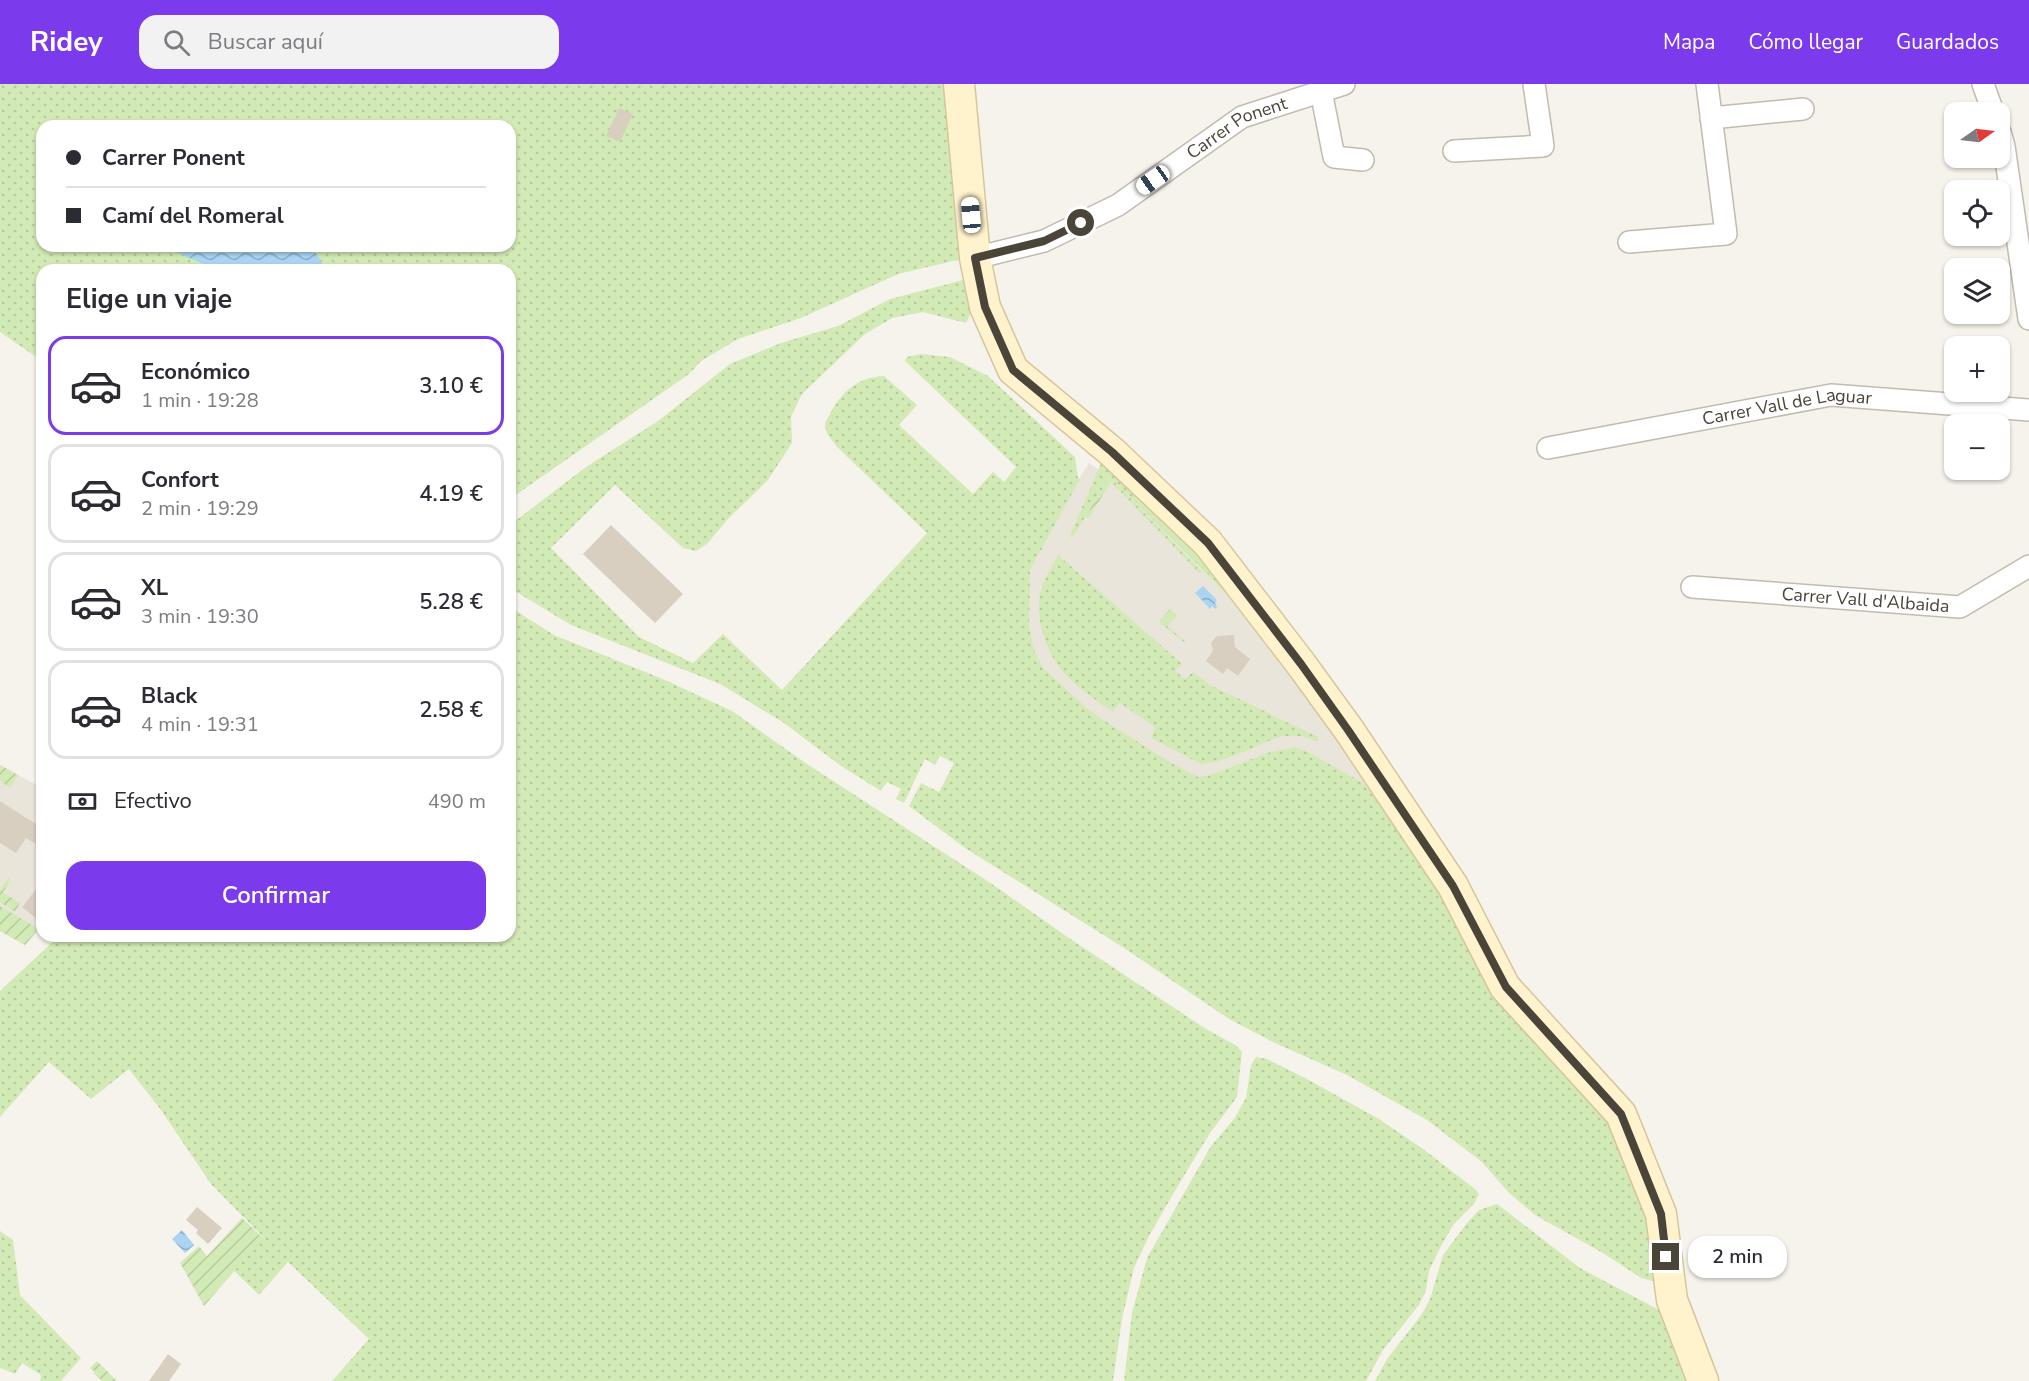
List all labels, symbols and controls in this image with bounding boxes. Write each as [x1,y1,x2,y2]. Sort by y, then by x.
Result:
search box [139,15,559,69]
text: Ridey [30,23,103,61]
icon: search [160,26,193,59]
text: Buscar aquí [208,27,323,57]
text: Mapa [1663,28,1715,56]
text: Cómo llegar [1748,28,1863,56]
text: Guardados [1896,28,1999,56]
street label: Carrer Ponent [1182,91,1291,165]
north arrow [1944,102,2010,168]
map controls [1944,102,2010,480]
text: Carrer Ponent [102,143,245,173]
car [1133,162,1173,198]
button: locate [1944,180,2010,246]
car [960,196,982,234]
text: Camí del Romeral [102,201,284,231]
route start [1067,209,1094,236]
button: layers [1944,258,2010,324]
text: Elige un viaje [66,281,232,318]
button: + [1944,336,2010,402]
text: Económico [141,357,250,387]
icon: car [69,359,123,413]
text: 3.10 € [419,371,483,401]
street label: Carrer Vall de Laguar [1700,382,1873,431]
text: 1 min · 19:28 [141,387,259,414]
button: − [1944,414,2010,480]
text: Confort [141,465,219,495]
icon: car [69,467,123,521]
text: 4.19 € [419,479,483,509]
text: 2 min · 19:29 [141,495,259,522]
text: XL [141,573,168,603]
icon: car [69,575,123,629]
street label: Carrer Vall d'Albaida [1781,582,1950,618]
text: 5.28 € [419,587,483,617]
text: 3 min · 19:30 [141,603,259,630]
text: Black [141,681,197,711]
icon: car [69,683,123,737]
text: 2.58 € [419,695,483,725]
text: 4 min · 19:31 [141,711,259,738]
icon: cash [66,785,99,818]
text: Efectivo [114,786,192,816]
text: 490 m [428,788,486,815]
button: Confirmar [66,861,486,930]
callout: 2 min [1687,1236,1786,1278]
route end [1652,1243,1679,1270]
text: 2 min [1712,1243,1763,1270]

